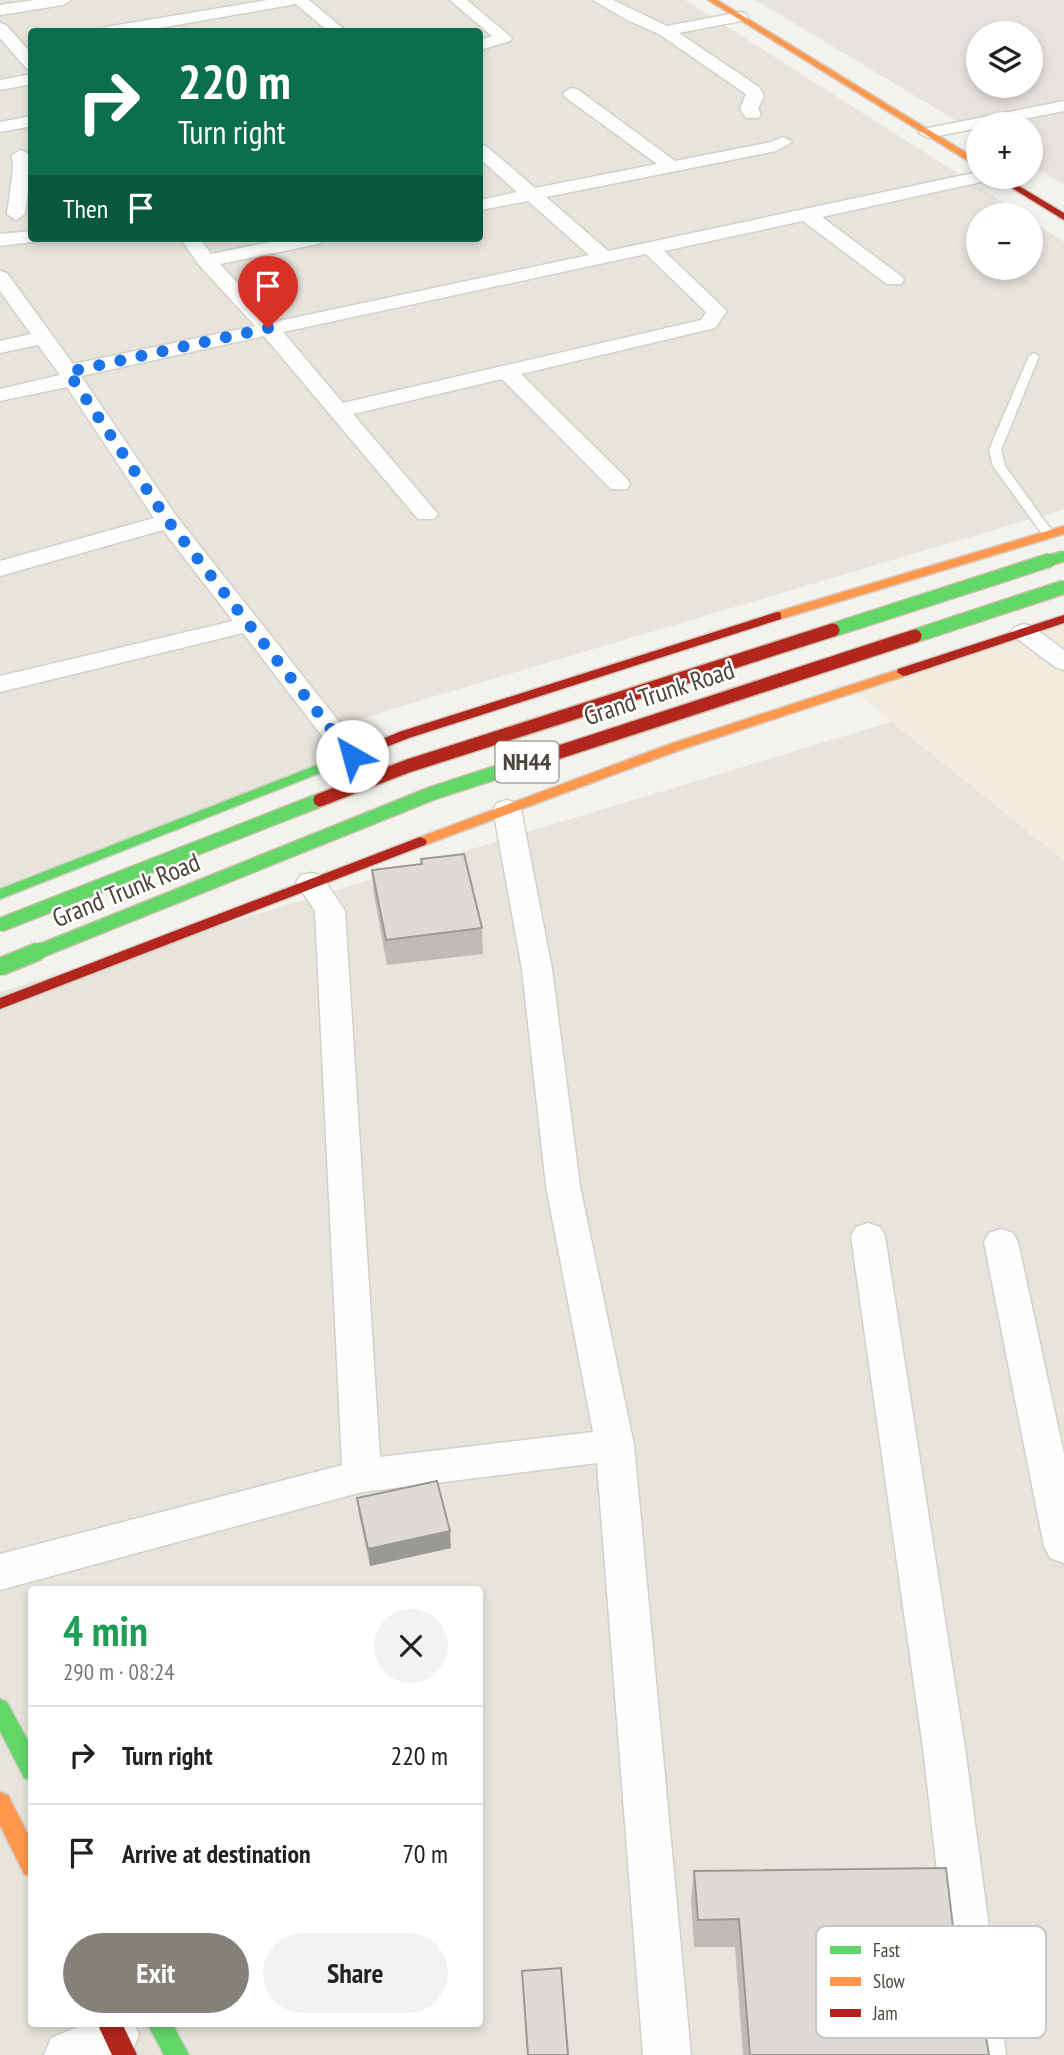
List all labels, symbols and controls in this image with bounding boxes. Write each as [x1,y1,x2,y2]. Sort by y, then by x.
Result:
map controls [966,21,1043,280]
button: layers [966,21,1043,98]
text: 220 m [178,49,291,113]
icon: right [63,56,154,147]
text: Turn right [178,111,286,153]
button: + [966,112,1043,189]
icon: arrive [122,189,160,227]
text: Then [63,192,108,225]
button: − [966,203,1043,280]
pin [238,256,298,328]
icon: arrive [249,267,287,305]
street label: Grand Trunk Road [579,653,738,732]
position arrow [315,719,389,793]
road number: NH44 [496,742,558,782]
street label: Grand Trunk Road [47,845,204,934]
text: 4 min [63,1603,148,1658]
button: close [374,1609,448,1683]
text: 290 m · 08:24 [63,1657,175,1686]
icon: right [63,1736,101,1774]
text: Turn right [122,1739,213,1772]
text: 220 m [390,1739,448,1772]
icon: arrive [63,1834,101,1872]
text: Arrive at destination [122,1837,311,1870]
text: 70 m [402,1837,448,1870]
legend [816,1926,1046,2038]
button: Exit [63,1933,249,2013]
button: Share [263,1933,448,2013]
text: Fast [873,1938,901,1962]
text: Slow [873,1969,906,1993]
text: Jam [872,2001,898,2025]

